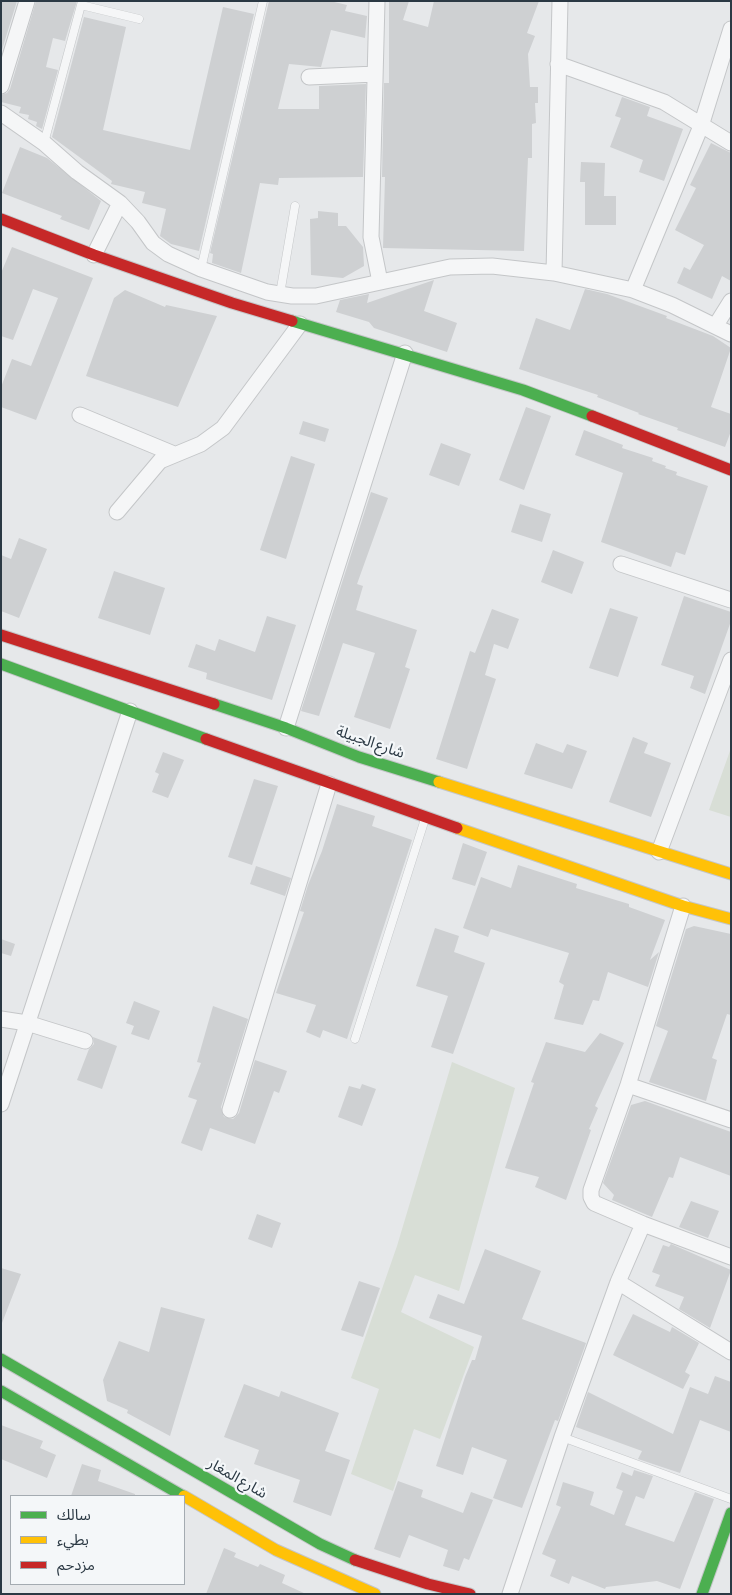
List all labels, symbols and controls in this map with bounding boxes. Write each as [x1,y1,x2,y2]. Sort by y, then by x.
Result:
street label: شارع الجبيلة [333,723,407,763]
street label: شارع المغار [204,1455,270,1503]
legend [10,1495,185,1585]
text: سالك [57,1506,91,1525]
text: بطيء [57,1531,89,1550]
text: مزدحم [57,1556,95,1575]

